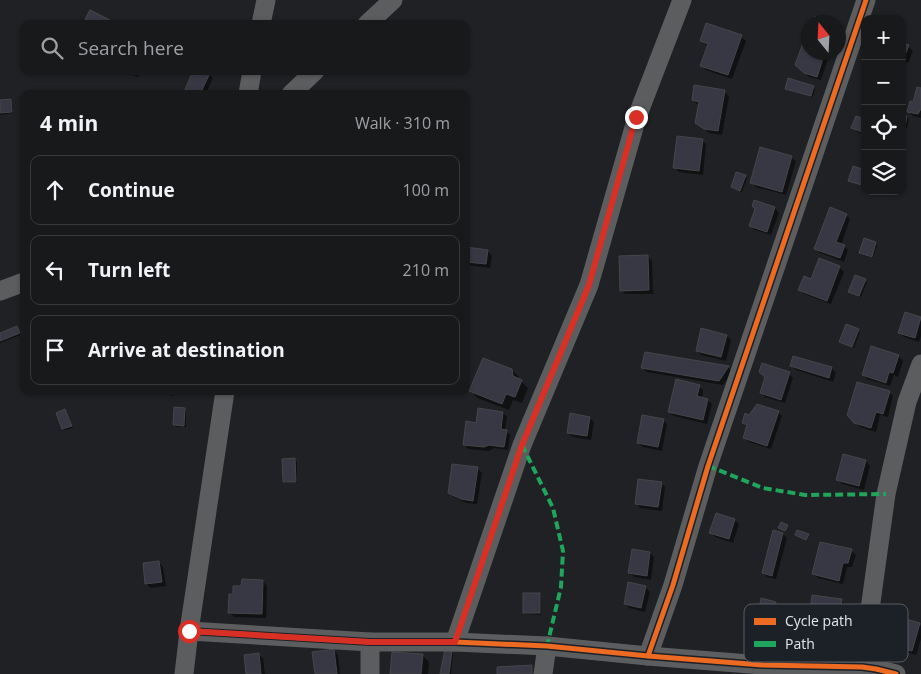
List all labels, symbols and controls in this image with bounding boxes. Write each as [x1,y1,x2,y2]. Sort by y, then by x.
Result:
north arrow [801,15,846,60]
map controls [861,15,906,195]
button: + [861,15,906,60]
search box [20,20,470,75]
icon: search [38,34,66,62]
text: Search here [78,35,184,61]
button: − [861,60,906,105]
button: locate [861,105,906,150]
route end [625,106,648,129]
text: 4 min [40,109,98,137]
text: Walk · 310 m [355,112,450,134]
button: layers [861,150,906,195]
icon: ahead [41,176,69,204]
text: Continue [88,177,175,203]
text: 100 m [403,179,449,201]
icon: left [41,256,69,284]
text: Turn left [88,257,170,283]
text: 210 m [403,259,449,281]
icon: arrive [41,336,69,364]
text: Arrive at destination [88,337,285,363]
legend [744,604,908,662]
text: Cycle path [785,611,853,630]
route start [178,620,201,643]
text: Path [785,634,815,653]

